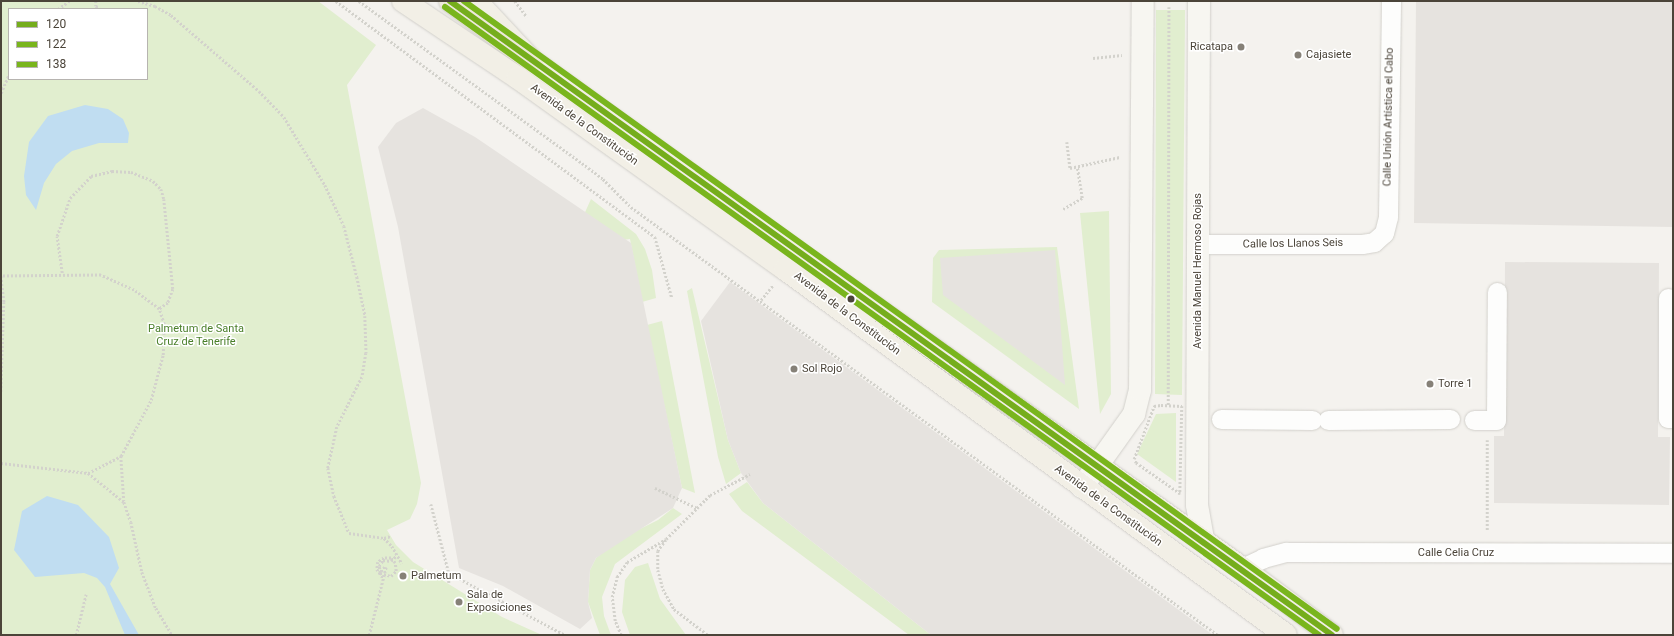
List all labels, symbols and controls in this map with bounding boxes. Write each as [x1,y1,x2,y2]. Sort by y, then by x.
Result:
legend [8,8,148,80]
text: 120 [46,17,66,31]
text: 122 [46,37,66,51]
place label: Ricatapa [1190,40,1233,54]
marker: Ricatapa [1236,42,1246,52]
place label: Cajasiete [1306,48,1351,62]
street label: Calle Unión Artística el Cabo [1381,48,1397,186]
marker: Cajasiete [1293,50,1303,60]
text: 138 [46,57,66,71]
street label: Avenida de la Constitución [528,82,640,168]
street label: Avenida Manuel Hermoso Rojas [1191,193,1205,349]
street label: Calle los Llanos Seis [1243,237,1343,251]
street label: Avenida de la Constitución [791,270,903,358]
unlabelled marker [846,294,856,304]
park label: Palmetum de Santa Cruz de Tenerife [148,323,244,349]
place label: Sol Rojo [802,362,842,376]
marker: Sol Rojo [789,364,799,374]
place label: Torre 1 [1438,377,1472,391]
marker: Torre 1 [1425,379,1435,389]
street label: Avenida de la Constitución [1052,463,1164,549]
street label: Calle Celia Cruz [1418,546,1494,560]
place label: Palmetum [411,569,461,583]
marker: Palmetum [398,571,408,581]
place label: Sala de Exposiciones [467,589,532,615]
marker: Sala de Exposiciones [454,597,464,607]

